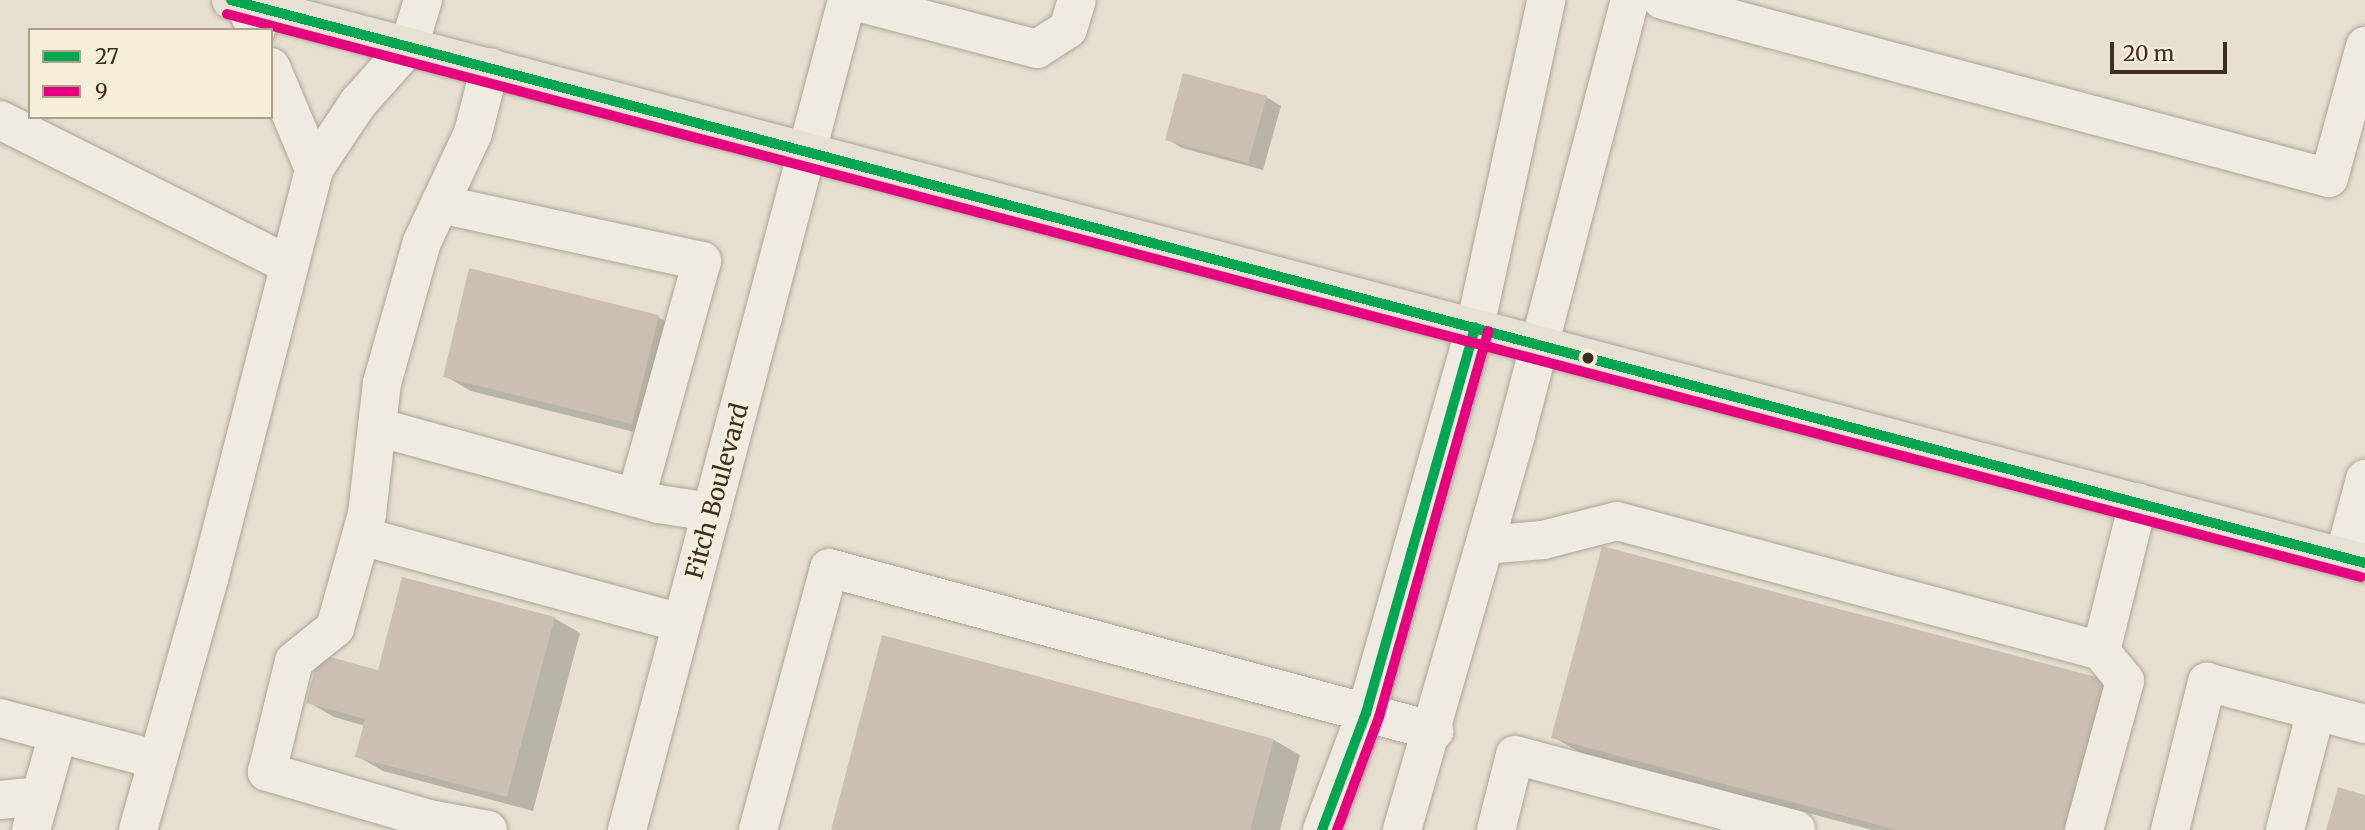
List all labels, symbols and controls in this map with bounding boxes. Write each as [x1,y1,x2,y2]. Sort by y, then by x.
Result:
legend [28,28,273,119]
scale bar [2113,28,2230,72]
text: 20 m [2123,40,2174,67]
text: 27 [95,43,119,70]
text: 9 [95,78,108,105]
unlabelled marker [1581,351,1595,365]
street label: Fitch Boulevard [680,400,754,582]

